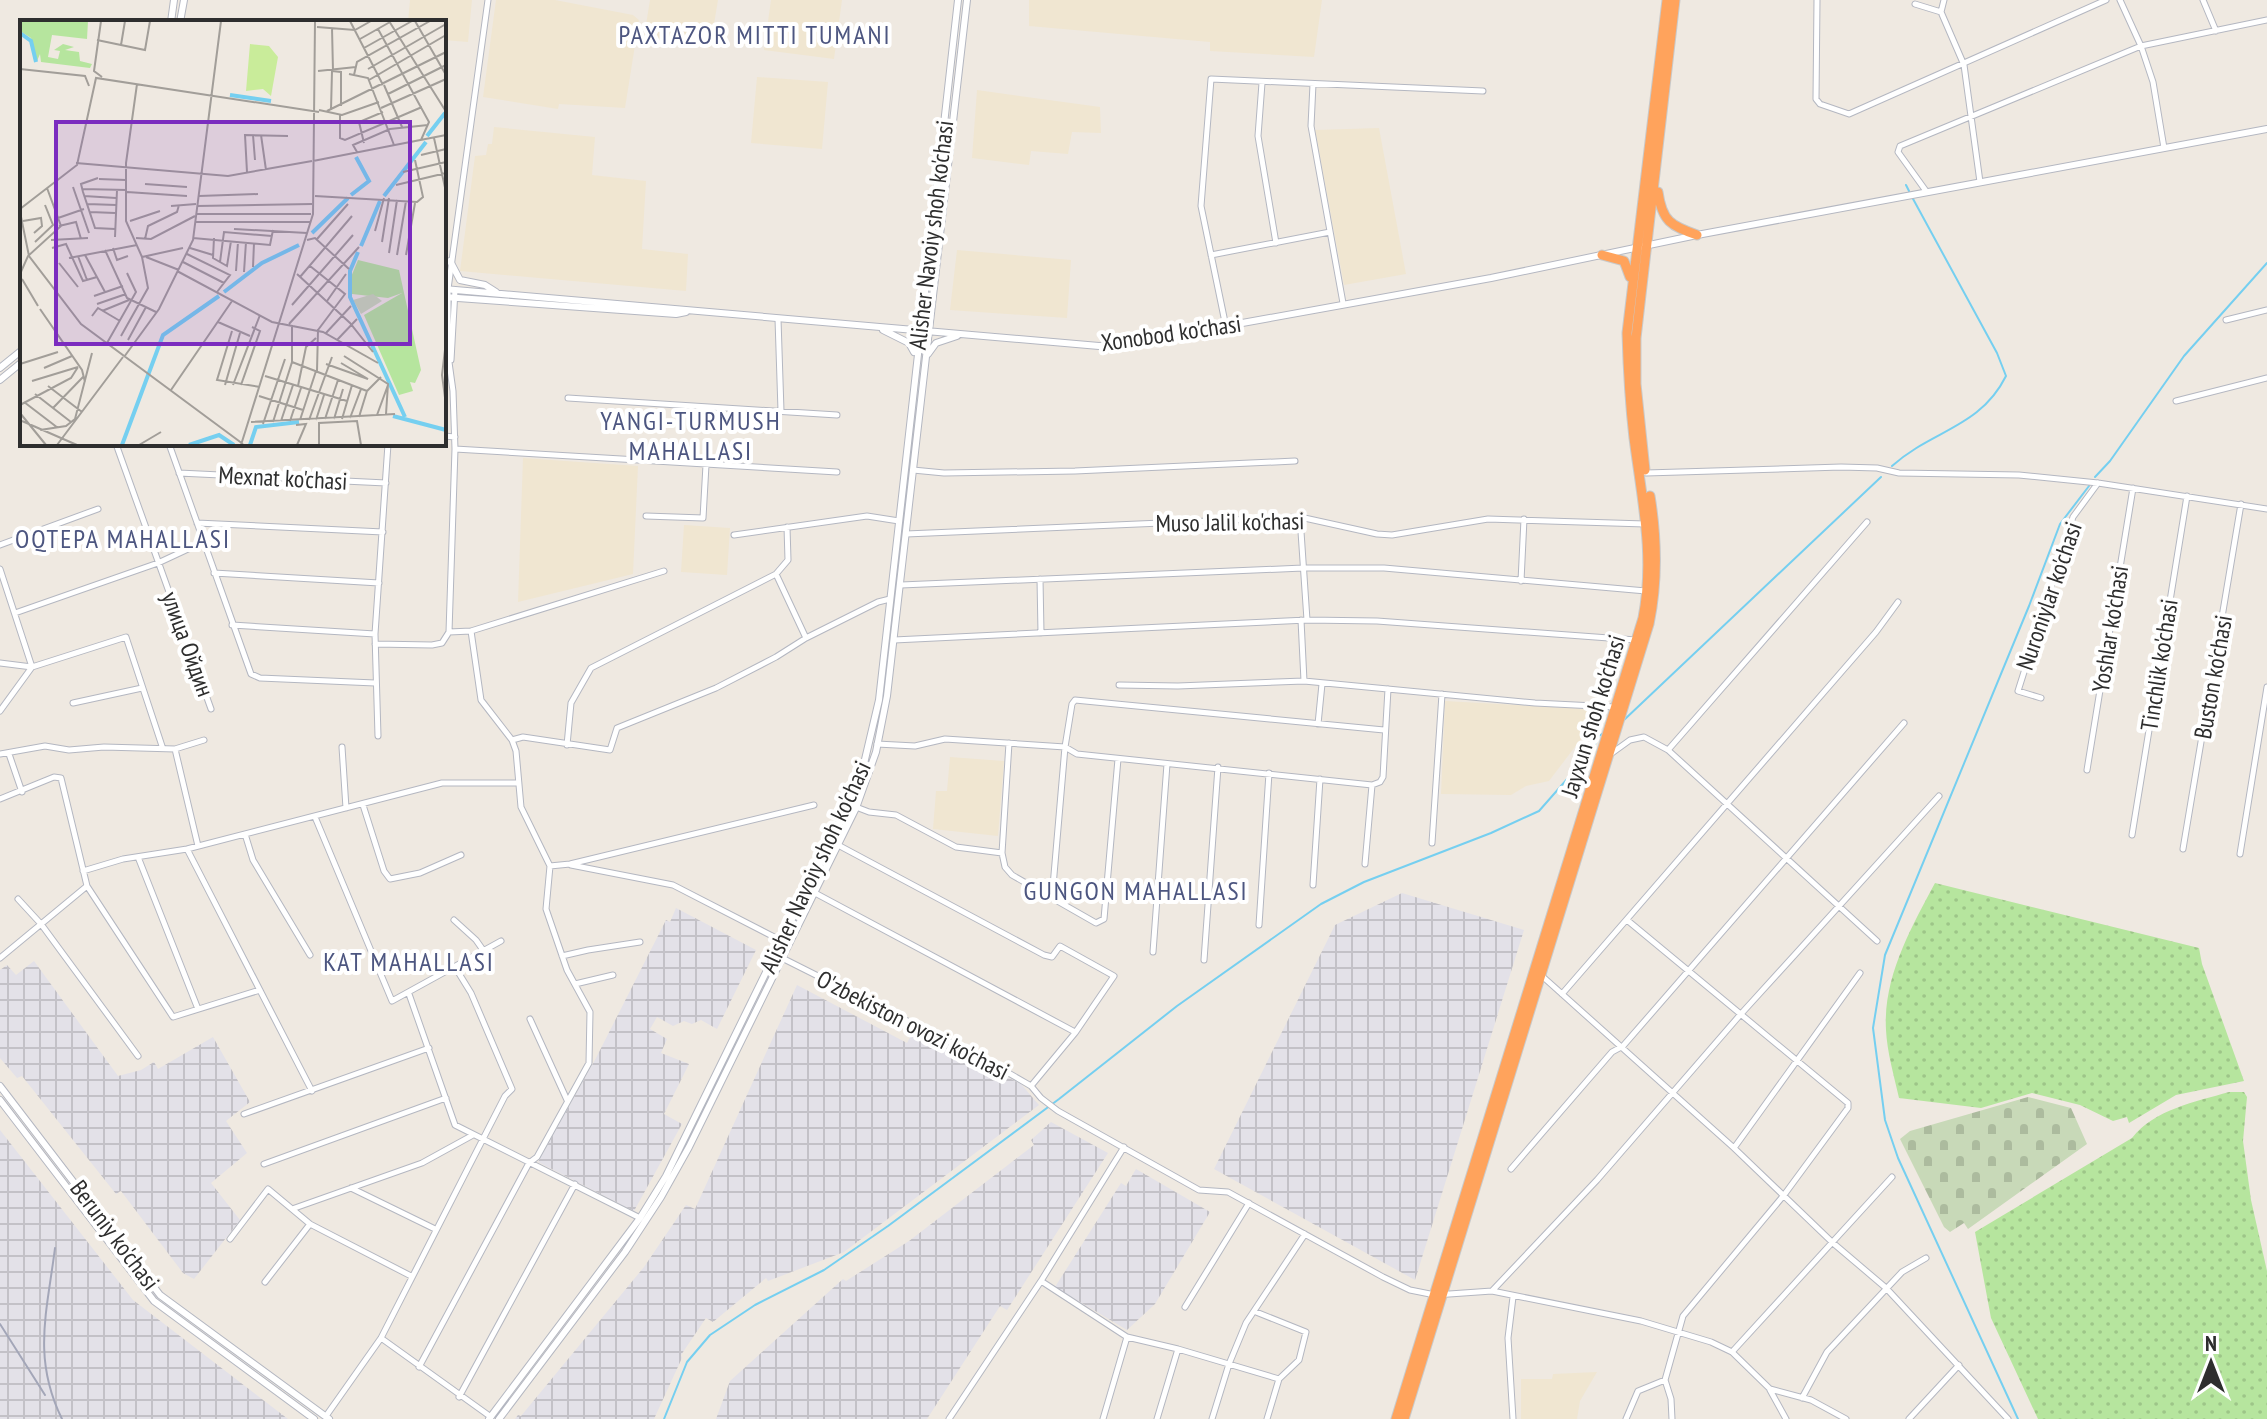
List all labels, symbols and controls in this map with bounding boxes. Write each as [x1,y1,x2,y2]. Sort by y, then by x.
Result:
district label: PAXTAZOR MITTI TUMANI [619,18,891,51]
inset map [20,20,446,446]
street label: Alisher Navoiy shoh ko'chasi [902,119,960,351]
street label: Xonobod ko'chasi [1099,308,1243,358]
district label: YANGI-TURMUSH MAHALLASI [600,404,782,467]
street label: Mexnat ko'chasi [218,459,348,497]
street label: Muso Jalil ko'chasi [1155,505,1305,539]
street label: Nuroniylar ko'chasi [2009,518,2089,674]
district label: OQTEPA MAHALLASI [15,522,231,555]
street label: Yoshlar ko'chasi [2085,563,2135,695]
street label: улица Ойдин [155,587,221,701]
street label: Tinchlik ko'chasi [2133,597,2185,733]
street label: Buston ko'chasi [2187,613,2239,741]
street label: Jayxun shoh ko'chasi [1553,631,1632,802]
street label: Alisher Navoiy shoh ko'chasi [752,756,878,978]
district label: GUNGON MAHALLASI [1023,874,1249,907]
district label: KAT MAHALLASI [323,945,495,978]
street label: O'zbekiston ovozi ko'chasi [812,963,1014,1087]
street label: Beruniy ko'chasi [63,1174,167,1296]
north arrow [2171,1323,2251,1403]
text: N [2205,1329,2217,1357]

